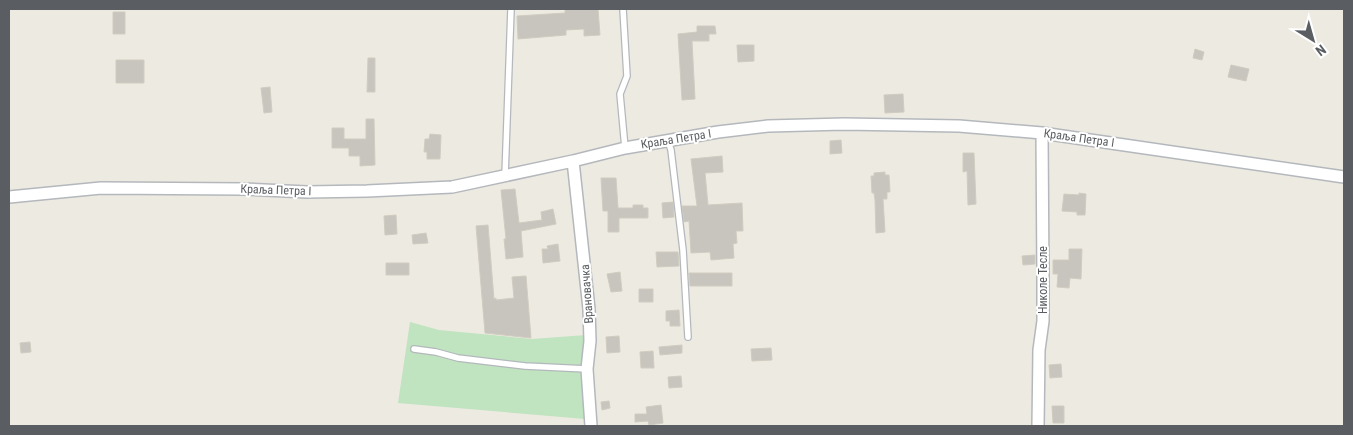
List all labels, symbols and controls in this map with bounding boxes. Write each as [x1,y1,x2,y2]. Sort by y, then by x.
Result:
north arrow [1288,15,1338,65]
text: N [1313,41,1329,59]
street label: Краља Петра I [1043,126,1115,150]
street label: Краља Петра I [640,127,712,151]
street label: Краља Петра I [240,182,312,198]
street label: Николе Тесле [1036,246,1050,314]
street label: Врановачка [578,264,596,324]

